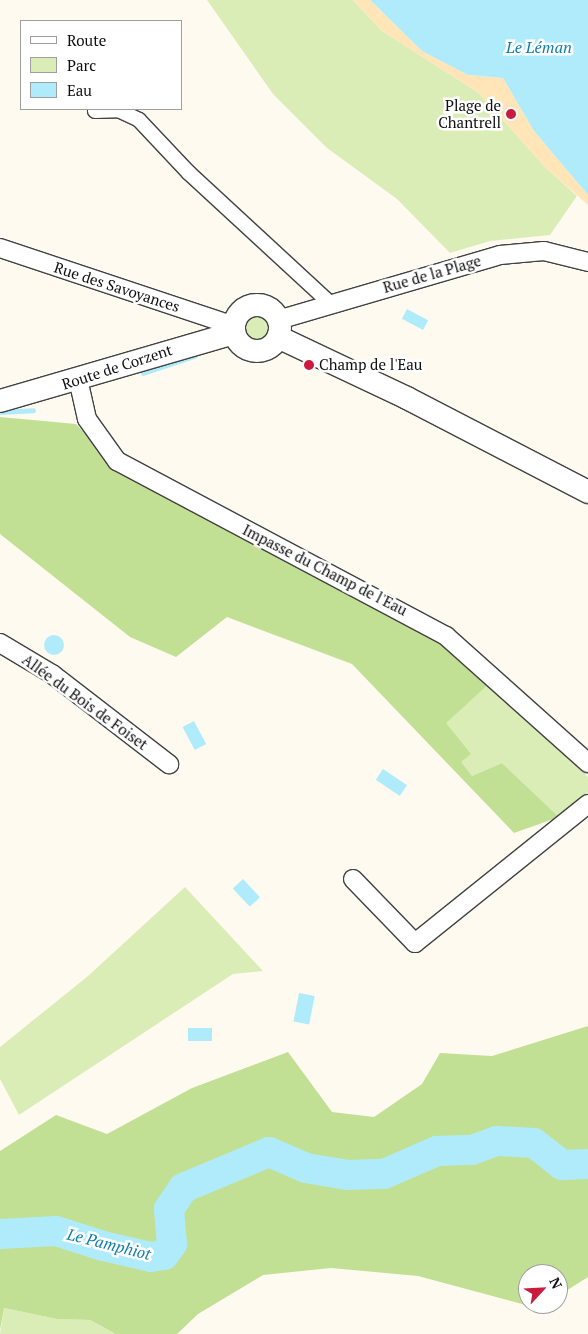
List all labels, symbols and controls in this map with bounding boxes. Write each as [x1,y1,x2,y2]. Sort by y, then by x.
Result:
legend [20,20,182,110]
text: Route [67,30,106,50]
water label: Le Léman [506,37,572,57]
text: Parc [67,55,96,75]
text: Eau [67,80,92,100]
place label: Plage de Chantrell [438,96,501,131]
marker: Plage de Chantrell [505,108,517,120]
street label: Rue de la Plage [381,251,483,297]
street label: Rue des Savoyances [52,258,182,316]
street label: Route de Corzent [60,341,174,393]
place label: Champ de l'Eau [319,356,422,374]
marker: Champ de l'Eau [303,359,315,371]
street label: Impasse du Champ de l'Eau [240,521,410,619]
street label: Allée du Bois de Foiset [19,650,151,754]
water label: Le Pamphiot [65,1224,153,1264]
north arrow [518,1264,568,1314]
text: N [545,1274,567,1292]

